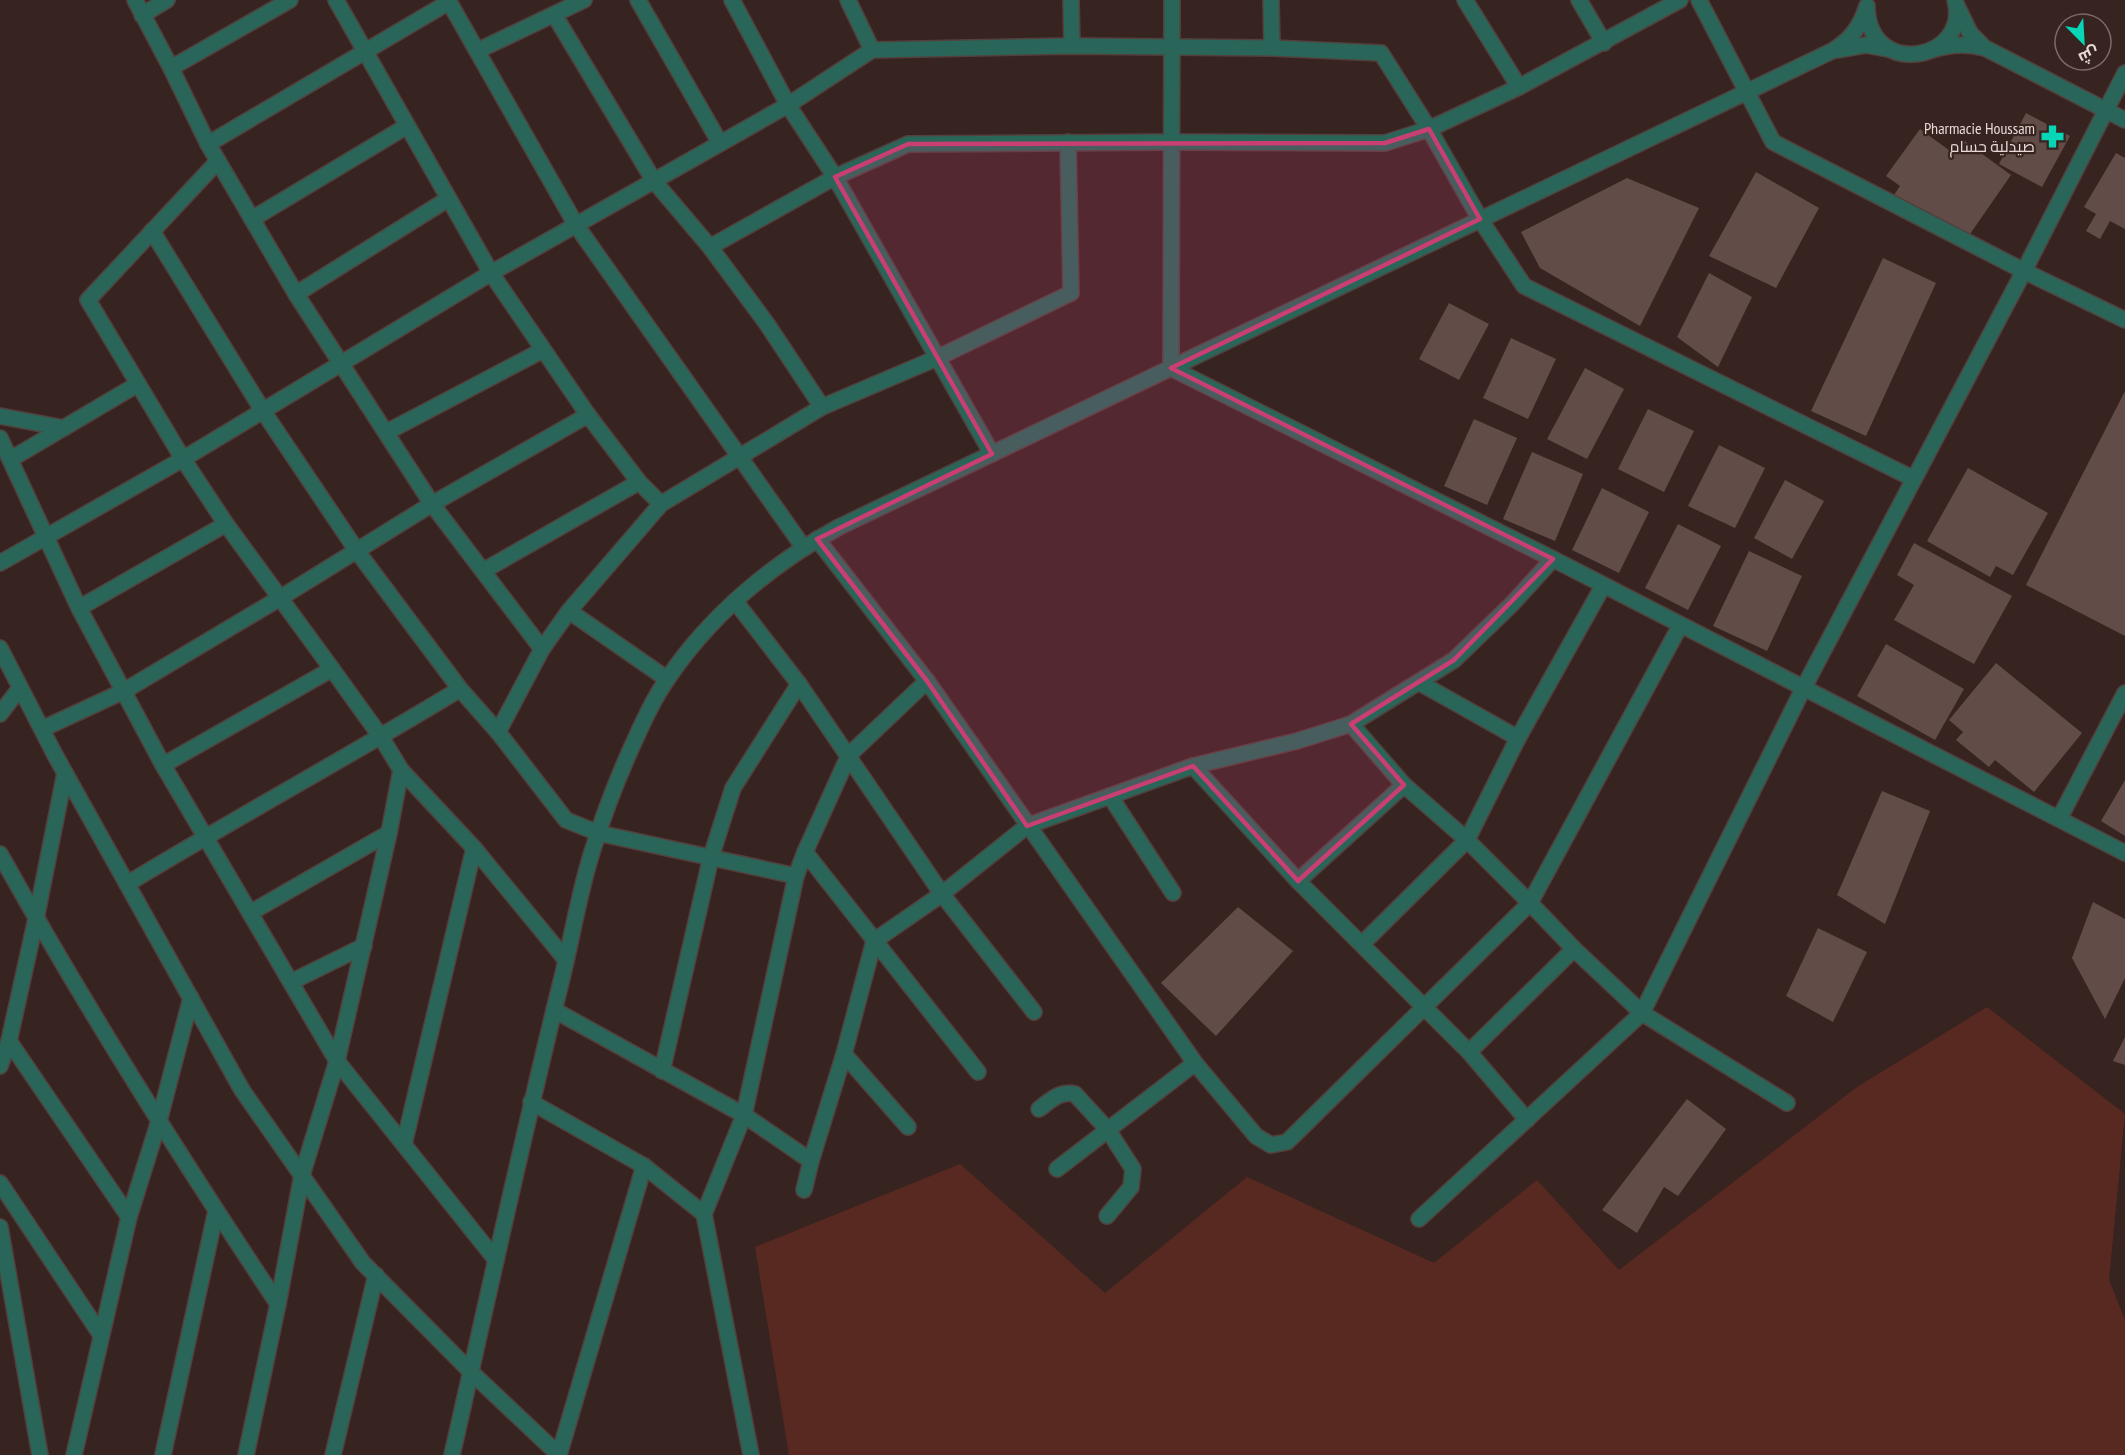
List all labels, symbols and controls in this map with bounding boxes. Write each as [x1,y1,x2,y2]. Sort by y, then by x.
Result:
north arrow [2053,12,2113,72]
text: ش [2076,42,2103,69]
place label: Pharmacie Houssam صيدلية حسام [1924,118,2035,158]
pharmacy icon: Pharmacie Houssam صيدلية حسام [2040,124,2066,150]

